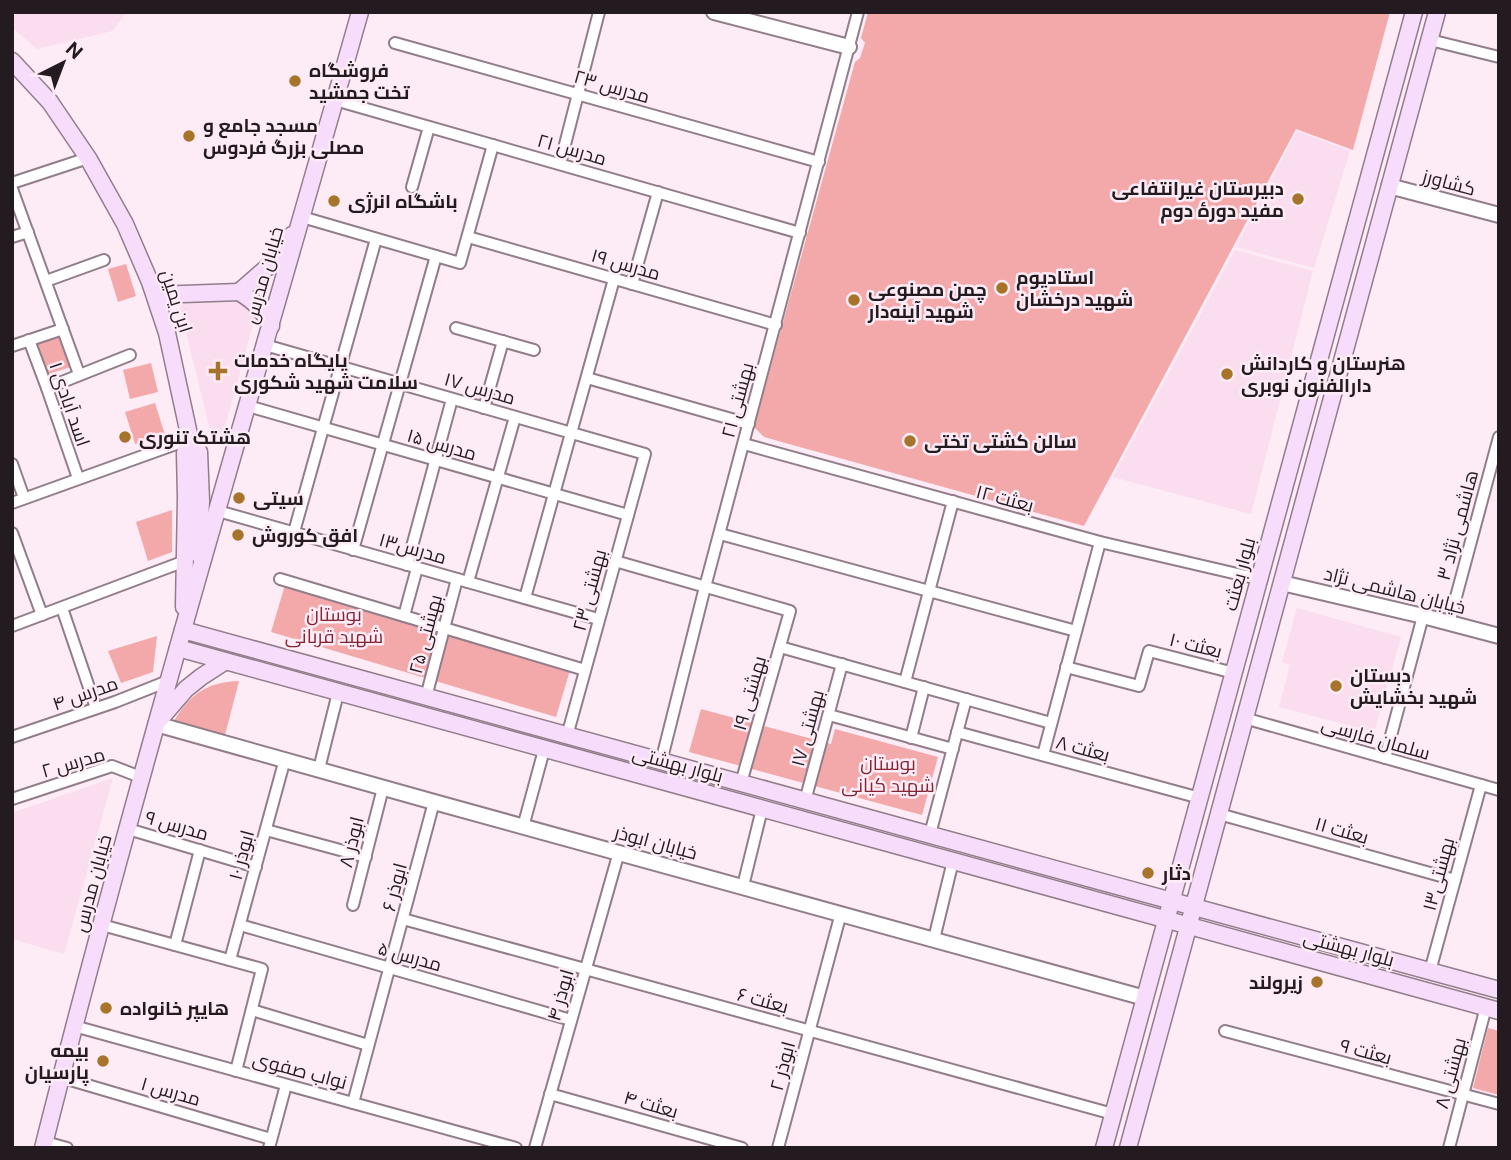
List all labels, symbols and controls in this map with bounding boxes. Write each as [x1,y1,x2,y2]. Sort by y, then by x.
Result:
north arrow [28,28,98,98]
text: N [61,37,87,64]
place label: فروشگاه تخت جمشید [309,59,410,103]
street label: مدرس ۲۳ [571,65,652,108]
marker: فروشگاه تخت جمشید [287,73,303,89]
place label: مسجد جامع و مصلی بزرگ فردوس [203,114,364,159]
marker: مسجد جامع و مصلی بزرگ فردوس [181,128,197,144]
street label: مدرس ۲۱ [535,129,609,170]
street label: کشاورز [1419,164,1478,201]
place label: دبیرستان غیرانتفاعی مفید دورهٔ دوم [1111,177,1284,224]
place label: باشگاه انرژی [348,190,458,214]
marker: دبیرستان غیرانتفاعی مفید دورهٔ دوم [1290,191,1306,207]
marker: باشگاه انرژی [326,193,342,209]
street label: خیابان مدرس [239,224,288,326]
street label: مدرس ۱۹ [589,244,663,285]
place label: استادیوم شهید درخشان [1016,266,1133,311]
street label: ابن یمین [156,267,197,336]
place label: چمن مصنوعی شهید آینه‌دار [867,278,987,323]
marker: استادیوم شهید درخشان [994,280,1010,296]
marker: چمن مصنوعی شهید آینه‌دار [846,292,862,308]
place label: پایگاه خدمات سلامت شهید شکوری [234,349,418,394]
place label: هنرستان و کاردانش دارالفنون نوبری [1241,352,1406,397]
street label: اسد آبادی ۱ [44,359,95,450]
street label: بهشتی ۲۱ [716,360,759,440]
marker: پایگاه خدمات سلامت شهید شکوری [208,361,228,381]
marker: هنرستان و کاردانش دارالفنون نوبری [1219,366,1235,382]
street label: مدرس ۱۷ [442,367,518,410]
street label: مدرس ۱۵ [404,424,479,465]
place label: هشتک تنوری [139,426,251,449]
marker: هشتک تنوری [117,429,133,445]
place label: سالن کشتی تختی [924,430,1077,453]
marker: سالن کشتی تختی [902,433,918,449]
street label: هاشمی نژاد ۳ [1432,467,1483,583]
street label: بعثت ۱۲ [974,480,1036,516]
place label: سیتی [253,487,304,510]
marker: سیتی [231,490,247,506]
place label: افق کوروش [252,524,358,547]
marker: افق کوروش [230,527,246,543]
street label: مدرس۱۳ [376,528,449,569]
street label: بلوار بعثت [1219,535,1260,613]
street label: بهشتی ۲۳ [568,547,611,634]
street label: خیابان هاشمی نژاد [1322,562,1468,619]
street label: بهشتی ۲۵ [404,592,447,676]
park label: بوستان شهید قربانی [285,603,383,648]
street label: بعثت ۱۰ [1167,628,1225,662]
street label: بهشتی ۱۹ [728,653,771,733]
place label: دبستان شهید بخشایش [1350,664,1477,709]
street label: مدرس ۴ [49,672,121,715]
marker: دبستان شهید بخشایش [1328,678,1344,694]
street label: بهشتی ۱۷ [786,687,829,769]
street label: سلمان فارسی [1319,712,1433,765]
street label: بعثت ۸ [1054,730,1112,766]
street label: بلوار بهشتی [630,741,726,788]
street label: مدرس ۲ [39,742,108,782]
park label: بوستان شهید کیانی [841,752,935,797]
street label: مدرس ۹ [143,805,211,845]
street label: بعثت ۱۱ [1313,812,1371,848]
street label: ابوذر ۸ [334,814,369,870]
street label: خیابان ابوذر [611,820,700,865]
street label: ابوذر ۱۰ [224,828,259,883]
street label: خیابان مدرس [68,832,117,934]
street label: بهشتی۱۳ [1418,835,1459,913]
street label: ابوذر ۶ [377,860,412,914]
place label: دثار [1161,862,1191,885]
marker: دثار [1140,865,1156,881]
street label: بلوار بهشتی [1301,925,1397,972]
street label: مدرس ۵ [375,936,444,977]
street label: ابوذر ۴ [542,967,579,1024]
place label: زیرولند [1249,971,1303,995]
marker: زیرولند [1309,974,1325,990]
street label: بعثت ۶ [735,983,791,1017]
place label: هایپر خانواده [120,997,229,1022]
marker: هایپر خانواده [98,1000,114,1016]
street label: بعثت ۹ [1338,1034,1394,1068]
street label: بهشتی ۸ [1430,1035,1471,1111]
place label: بیمه پارسیان [25,1039,89,1086]
street label: ابوذر ۲ [765,1039,800,1093]
street label: نواب صفوی [250,1047,349,1094]
marker: بیمه پارسیان [95,1053,111,1069]
street label: مدرس ۱ [138,1072,203,1111]
street label: بعثت ۴ [621,1086,681,1122]

